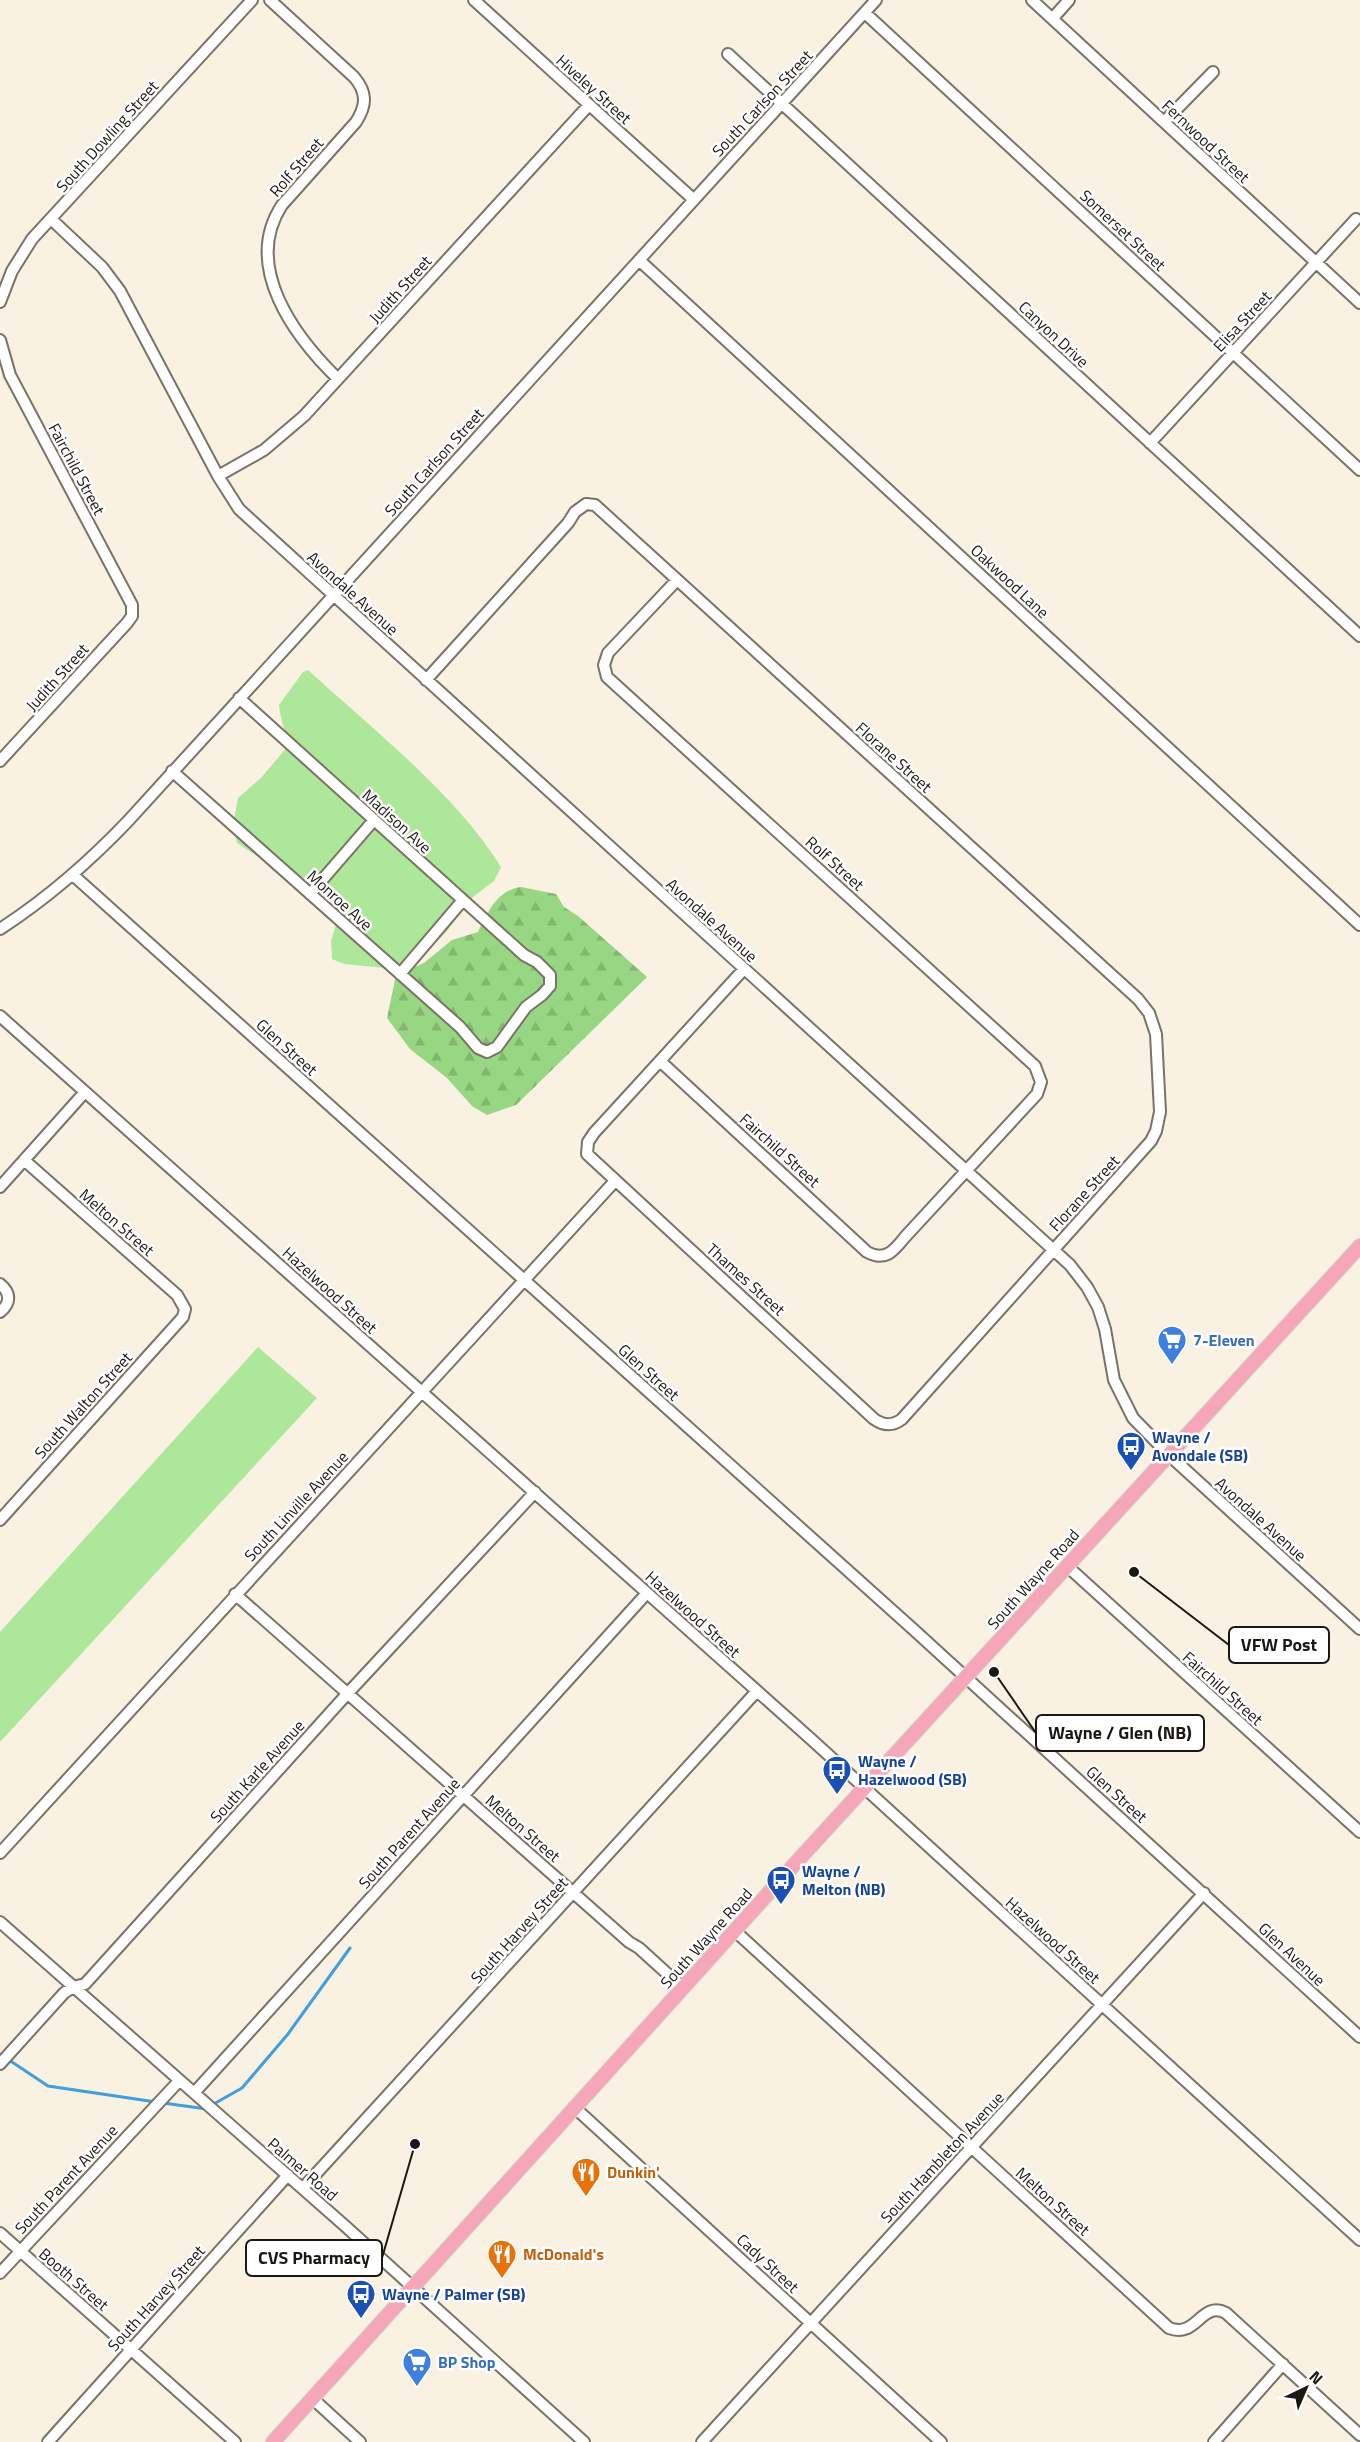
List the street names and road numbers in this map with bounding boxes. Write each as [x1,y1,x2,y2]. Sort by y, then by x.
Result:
street label: South Carlson Street [706,44,818,162]
street label: Hiveley Street [551,49,637,130]
street label: South Dowling Street [50,75,164,197]
street label: Fernwood Street [1157,94,1256,188]
street label: Rolf Street [263,132,329,202]
street label: Somerset Street [1075,184,1172,277]
street label: Judith Street [363,249,437,328]
street label: Elisa Street [1207,285,1277,357]
street label: Canyon Drive [1014,295,1094,373]
street label: South Carlson Street [379,402,490,522]
street label: Fairchild Street [43,419,111,519]
street label: Oakwood Lane [965,538,1055,624]
street label: Avondale Avenue [302,545,404,641]
street label: Judith Street [20,637,94,716]
street label: Florane Street [850,716,938,798]
street label: Madison Ave [357,783,437,859]
street label: Rolf Street [800,830,870,896]
street label: Monroe Ave [302,864,378,936]
street label: Avondale Avenue [661,872,763,968]
street label: Glen Street [251,1013,323,1081]
street label: Fairchild Street [735,1107,826,1193]
street label: Florane Street [1043,1149,1125,1237]
street label: Melton Street [74,1183,160,1262]
street label: Thames Street [701,1237,791,1321]
street label: Hazelwood Street [277,1241,383,1339]
street label: Glen Street [613,1338,685,1406]
street label: South Walton Street [28,1346,138,1464]
street label: South Linville Avenue [238,1445,354,1567]
street label: Avondale Avenue [1210,1471,1312,1567]
street label: South Wayne Road [981,1523,1085,1635]
street label: Hazelwood Street [640,1565,746,1663]
street label: Fairchild Street [1178,1645,1269,1731]
street label: South Karle Avenue [204,1714,310,1828]
street label: Glen Street [1081,1760,1153,1828]
street label: South Parent Avenue [353,1772,465,1894]
street label: Melton Street [480,1789,566,1868]
street label: South Harvey Street [465,1871,574,1988]
street label: South Wayne Road [654,1882,758,1994]
street label: Hazelwood Street [1000,1891,1106,1989]
street label: Glen Avenue [1253,1917,1331,1991]
street label: South Hambleton Avenue [875,2086,1009,2228]
street label: South Parent Avenue [9,2119,123,2239]
street label: Palmer Road [263,2132,343,2206]
street label: Melton Street [1011,2161,1096,2241]
street label: Cady Street [731,2228,805,2299]
street label: South Harvey Street [102,2239,211,2356]
street label: Booth Street [34,2242,114,2316]

